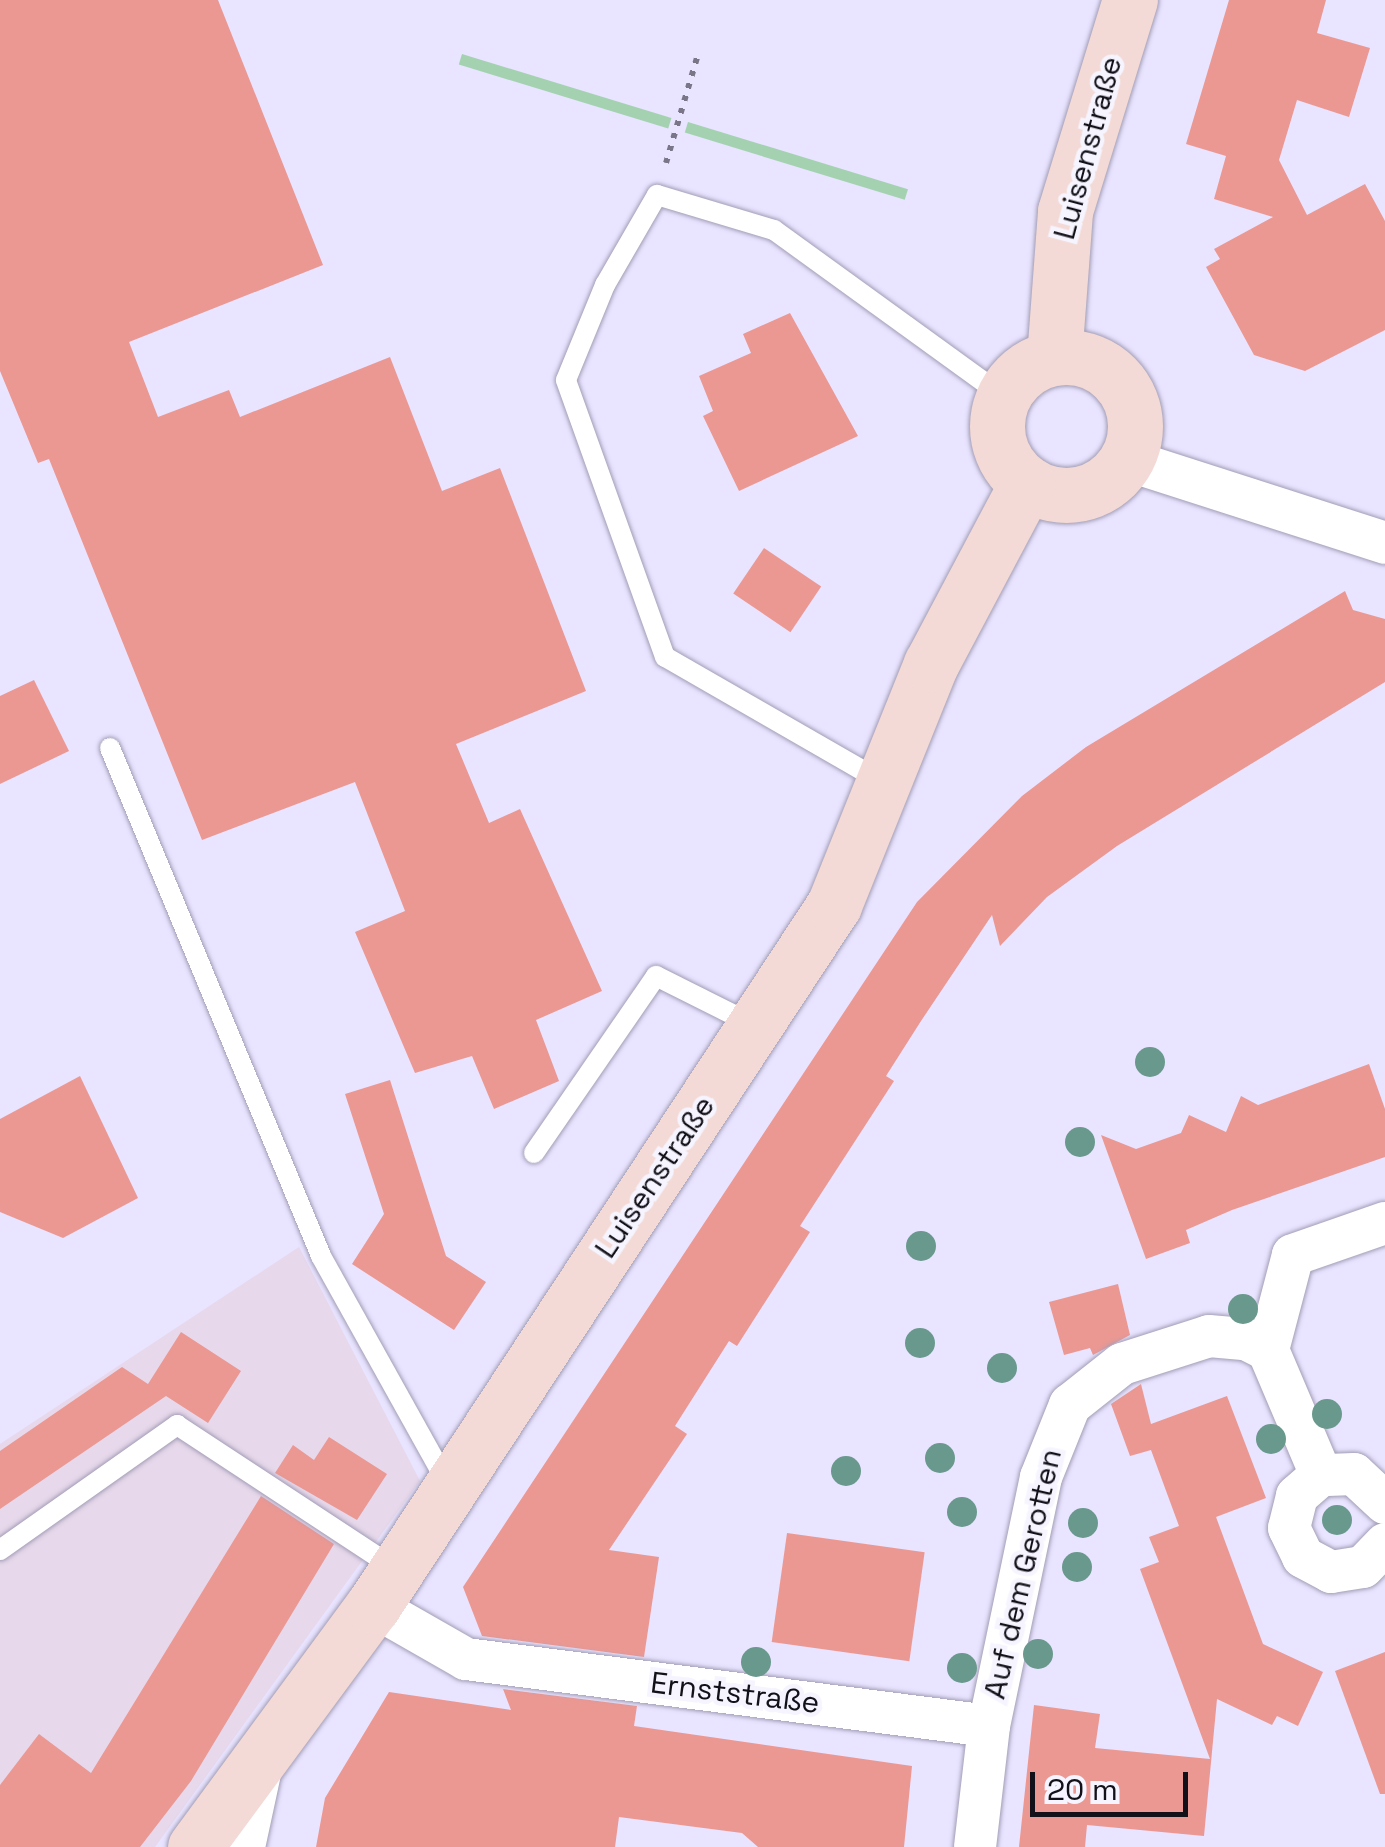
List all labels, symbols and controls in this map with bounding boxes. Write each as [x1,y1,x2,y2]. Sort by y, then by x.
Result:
street label: Luisenstraße [1046,53,1130,243]
street label: Luisenstraße [588,1089,722,1265]
street label: Auf dem Gerotten [977,1446,1069,1702]
street label: Ernststraße [649,1665,821,1721]
scale bar [1035,1752,1192,1814]
text: 20 m [1047,1770,1118,1809]

